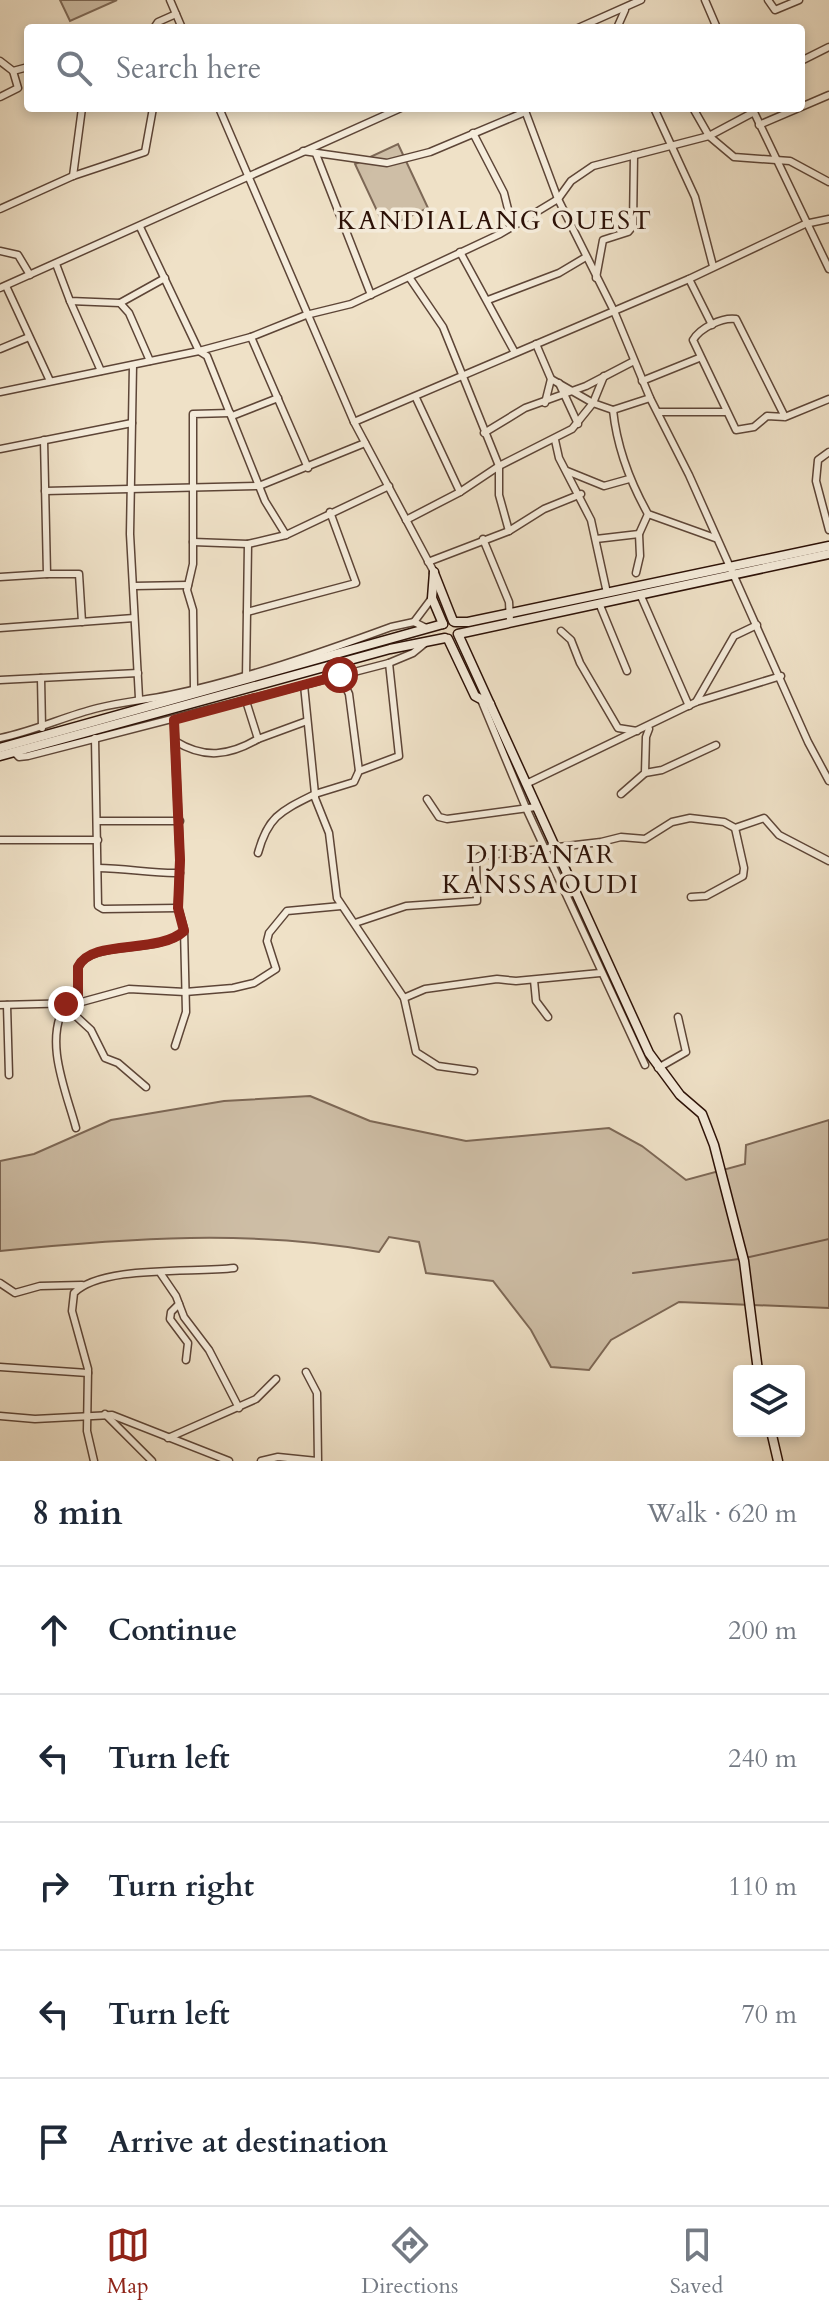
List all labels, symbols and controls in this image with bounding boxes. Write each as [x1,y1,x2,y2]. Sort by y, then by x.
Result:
search box [24,24,805,112]
icon: search [52,46,96,90]
text: Search here [116,48,261,89]
district label: KANDIALANG OUEST [337,203,653,238]
route start [322,657,358,693]
district label: DJIBANAR KANSSAOUDI [442,837,640,902]
route end [48,986,84,1022]
map controls [733,1365,805,1437]
button: layers [733,1365,805,1437]
text: 8 min [32,1490,123,1536]
text: Walk · 620 m [647,1496,797,1531]
icon: ahead [32,1608,76,1652]
text: Continue [108,1610,237,1651]
text: 200 m [728,1613,797,1648]
icon: left [32,1736,76,1780]
text: Turn left [108,1738,230,1779]
text: 240 m [728,1741,797,1776]
icon: right [32,1864,76,1908]
text: Turn right [108,1866,254,1907]
text: 110 m [728,1869,797,1904]
icon: left [32,1992,76,2036]
text: Turn left [108,1994,230,2035]
text: 70 m [741,1997,797,2032]
icon: arrive [32,2120,76,2164]
text: Arrive at destination [108,2122,388,2163]
tab: Map [106,2223,150,2301]
tab: Directions [361,2223,458,2301]
tab: Saved [670,2223,723,2301]

